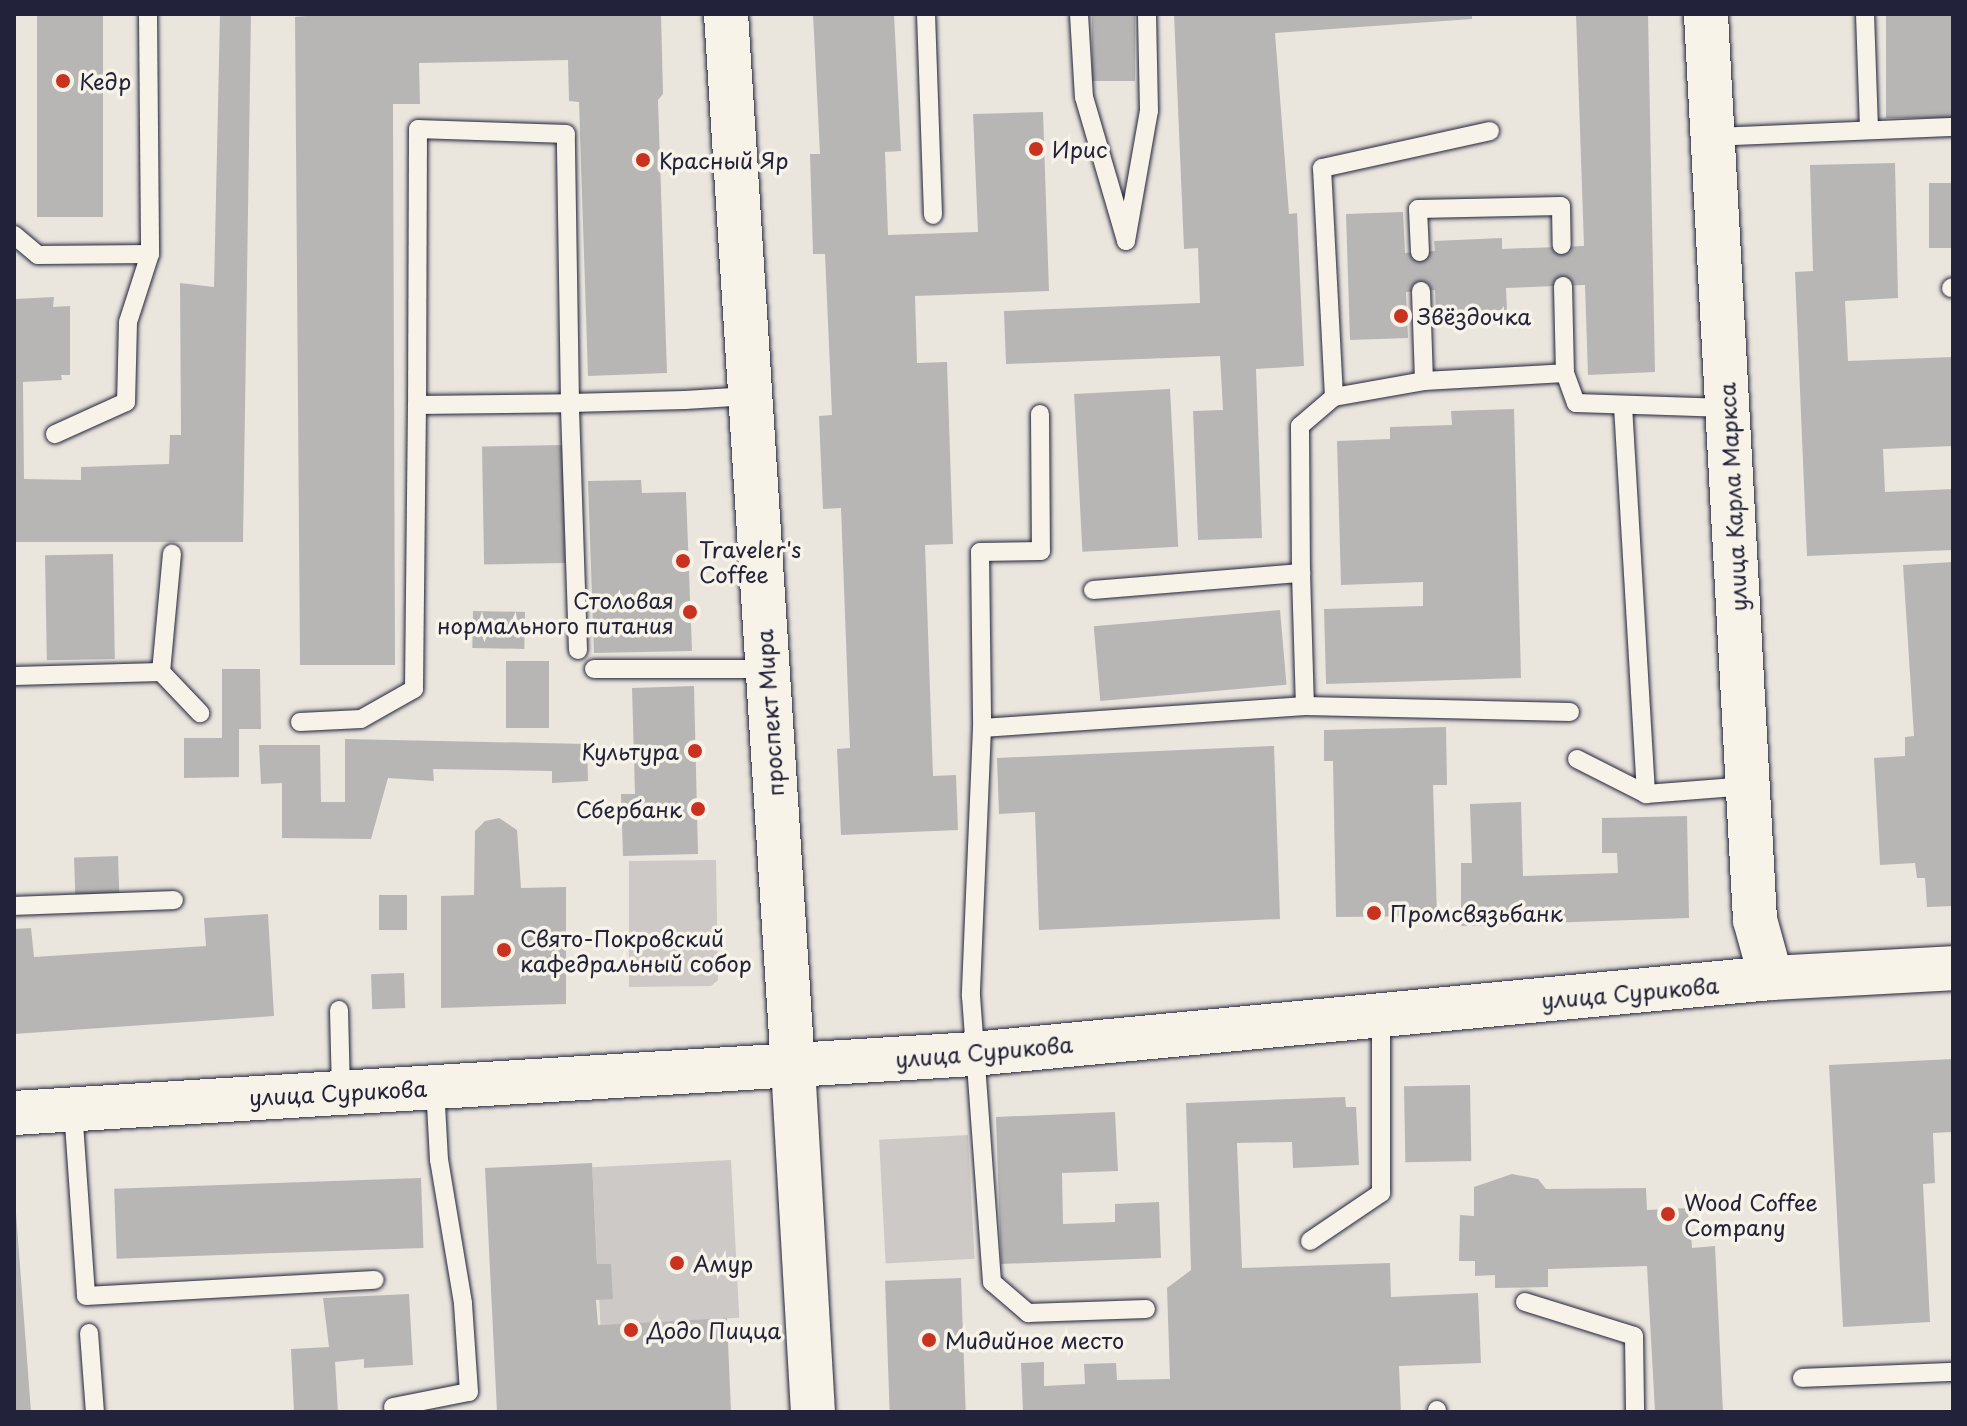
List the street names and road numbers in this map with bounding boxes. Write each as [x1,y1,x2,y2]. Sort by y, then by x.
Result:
street label: улица Карла Маркса [1713,381,1751,613]
street label: проспект Мира [750,628,788,798]
street label: улица Сурикова [1539,971,1721,1013]
street label: улица Сурикова [893,1030,1075,1072]
street label: улица Сурикова [248,1074,428,1110]

